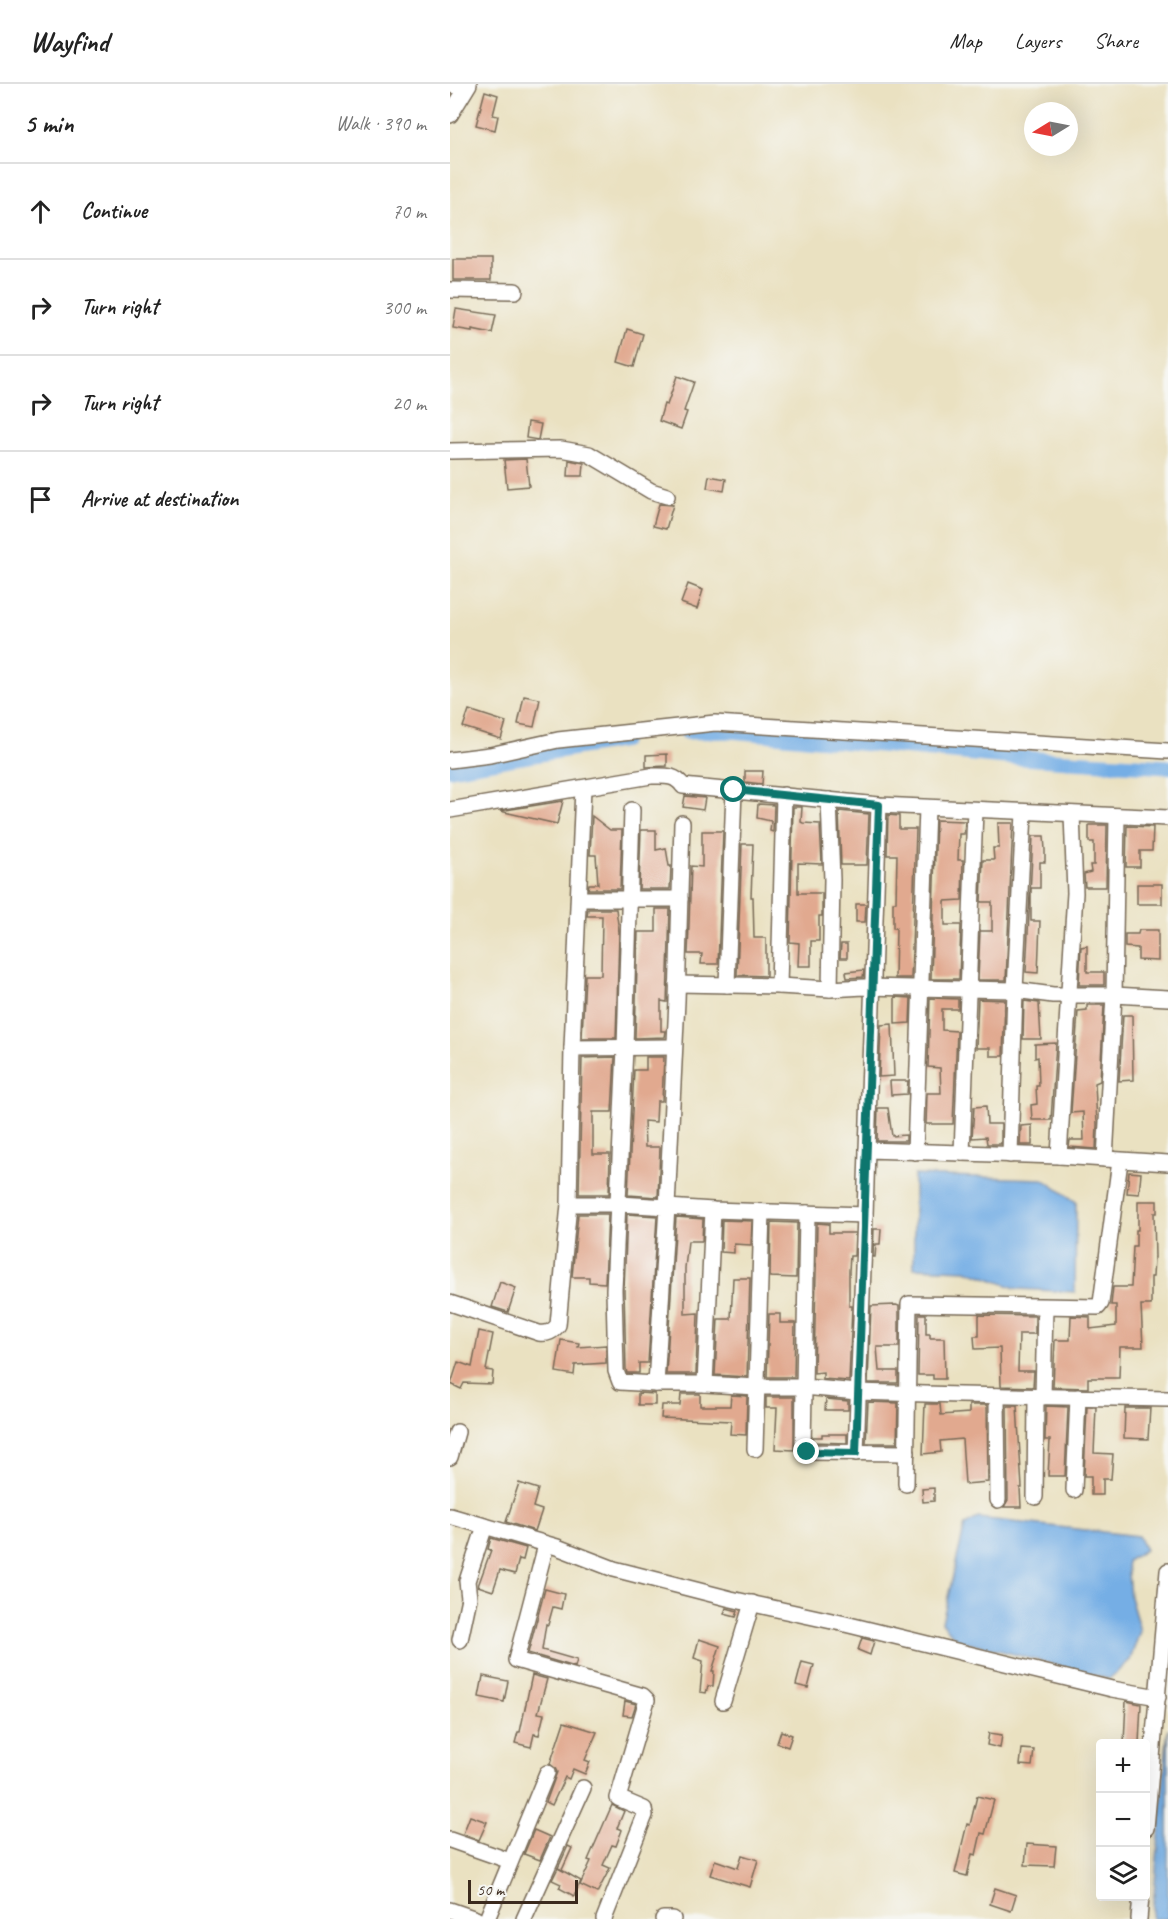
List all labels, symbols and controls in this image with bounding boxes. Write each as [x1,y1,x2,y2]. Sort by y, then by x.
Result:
text: Wayfind [30,24,109,59]
text: Map [949,28,982,54]
text: Layers [1015,28,1061,54]
text: Share [1094,28,1138,54]
north arrow [1024,102,1078,156]
text: 5 min [24,107,73,140]
text: Walk · 390 m [336,111,426,136]
icon: ahead [24,195,57,228]
text: Continue [81,197,147,225]
text: 70 m [392,199,426,224]
icon: right [24,291,57,324]
text: Turn right [81,293,158,321]
text: 300 m [383,295,426,320]
icon: right [24,387,57,420]
text: Turn right [81,389,158,417]
text: 20 m [392,391,426,416]
icon: arrive [24,483,57,516]
text: Arrive at destination [81,485,238,513]
route start [720,776,746,802]
route end [793,1438,819,1464]
map controls [1096,1739,1150,1901]
button: + [1096,1739,1150,1793]
button: − [1096,1793,1150,1847]
button: layers [1096,1847,1150,1901]
scale bar [468,1877,578,1904]
text: 50 m [477,1880,504,1900]

